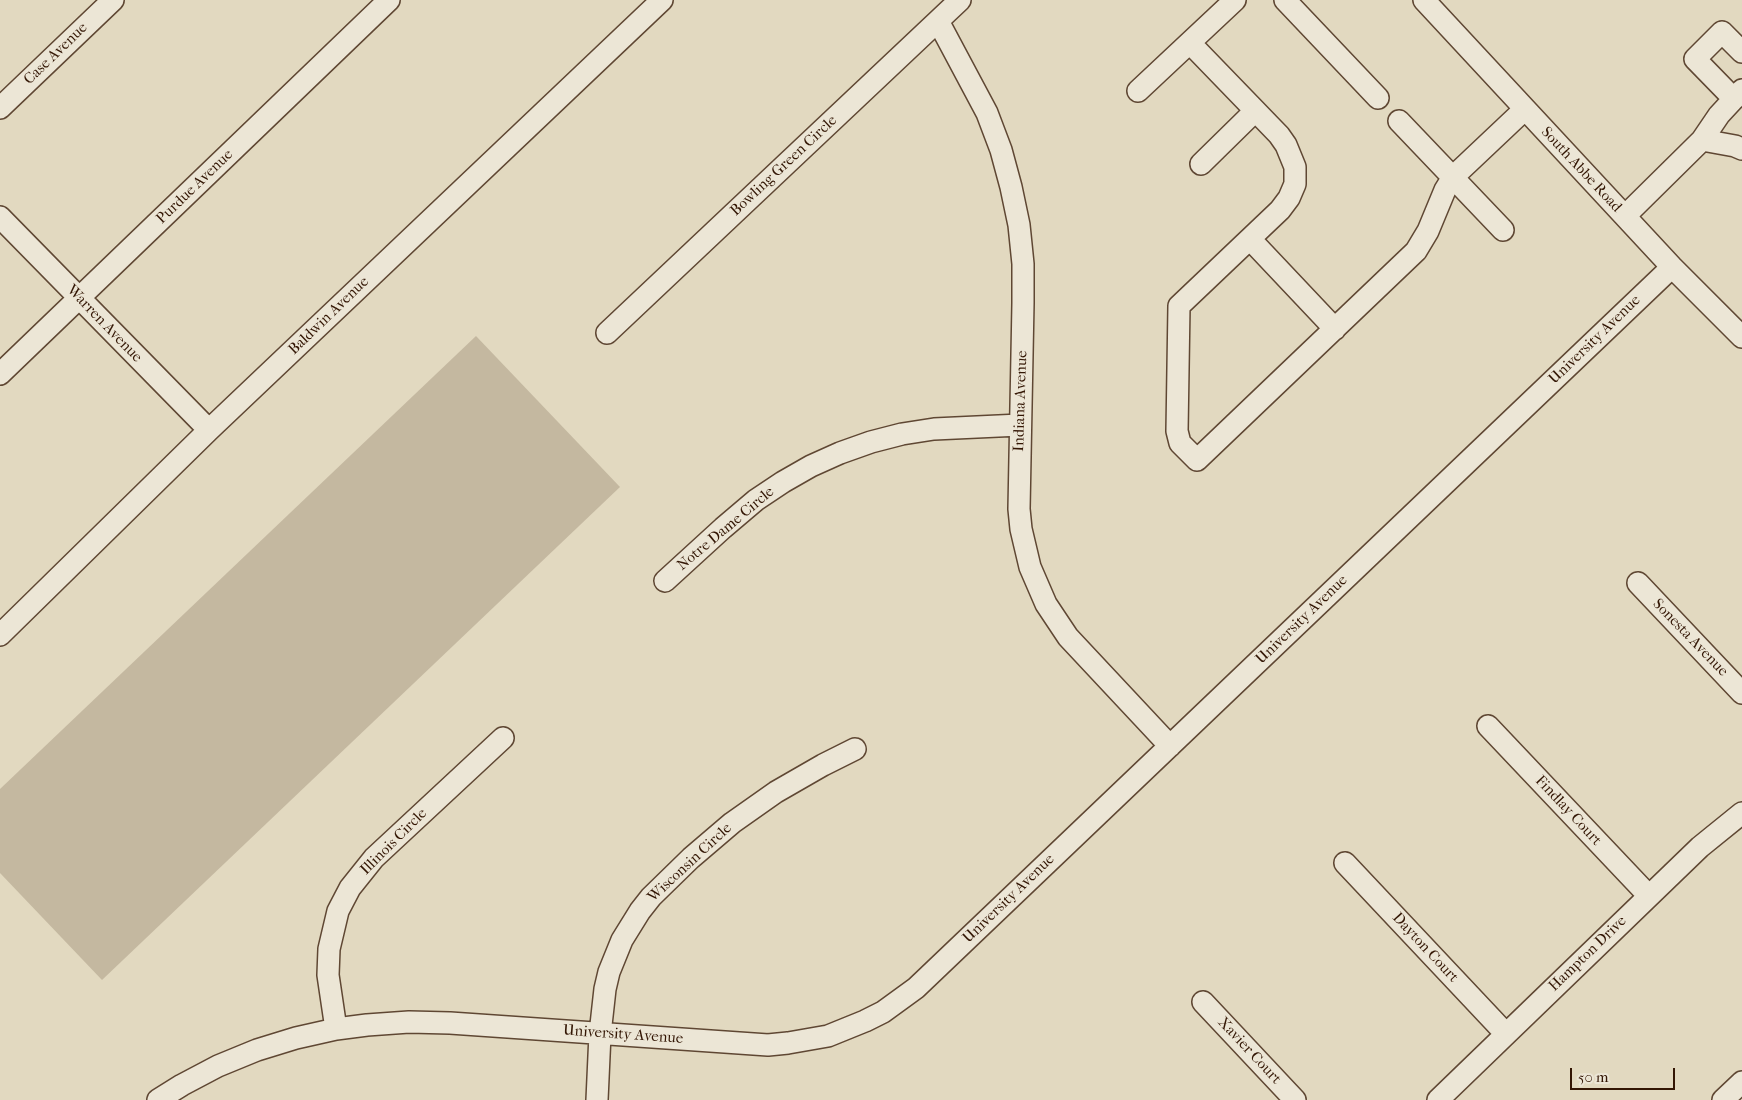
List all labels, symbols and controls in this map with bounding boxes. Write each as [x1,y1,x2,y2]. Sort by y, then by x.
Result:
street label: Case Avenue [20,19,92,89]
street label: Bowling Green Circle [727,112,841,220]
street label: South Abbe Road [1537,124,1625,216]
street label: Purdue Avenue [153,146,237,228]
street label: Baldwin Avenue [285,273,373,359]
street label: Warren Avenue [62,281,146,367]
street label: University Avenue [1545,292,1645,388]
street label: Indiana Avenue [1010,350,1032,452]
street label: Notre Dame Circle [674,483,778,575]
street label: University Avenue [1252,572,1352,668]
street label: Sonesta Avenue [1649,596,1731,680]
street label: Findlay Court [1531,772,1605,850]
street label: Illinois Circle [357,805,431,879]
street label: Wisconsin Circle [644,820,736,906]
street label: University Avenue [959,851,1059,947]
street label: Dayton Court [1388,909,1462,987]
street label: Hampton Drive [1545,913,1631,995]
street label: Xavier Court [1213,1014,1285,1088]
street label: University Avenue [562,1022,684,1048]
scale bar [1572,1058,1677,1090]
text: 50 m [1578,1068,1608,1086]

